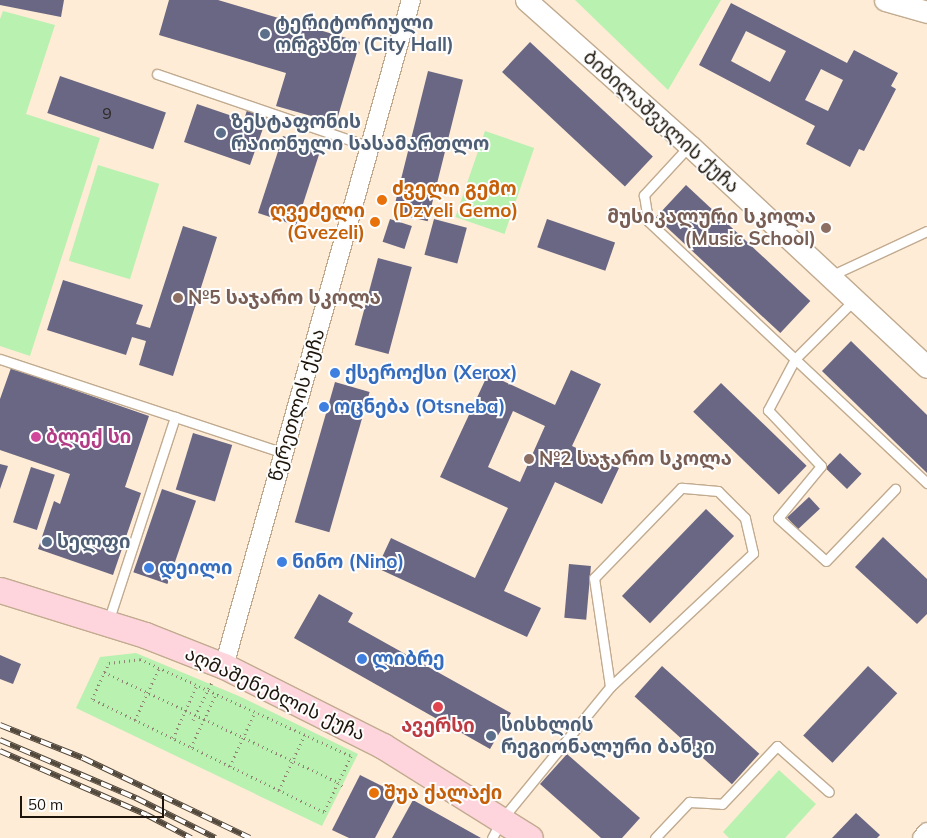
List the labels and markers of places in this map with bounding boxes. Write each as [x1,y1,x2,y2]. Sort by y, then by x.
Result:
place label: ტერიტორიული ორგანო (City Hall) [275,12,454,56]
marker: ტერიტორიული ორგანო (City Hall) [259,28,271,40]
place label: ზესტაფონის რაიონული სასამართლო [231,111,489,155]
marker: ზესტაფონის რაიონული სასამართლო [215,127,227,139]
place label: ძველი გემო (Dzveli Gemo) [392,178,518,222]
marker: ძველი გემო (Dzveli Gemo) [376,194,388,206]
place label: ღვეძელი (Gvezeli) [270,200,365,244]
place label: მუსიკალური სკოლა (Music School) [607,206,816,250]
marker: ღვეძელი (Gvezeli) [369,216,381,228]
marker: მუსიკალური სკოლა (Music School) [820,222,832,234]
place label: №5 საჯარო სკოლა [188,287,381,309]
marker: №5 საჯარო სკოლა [172,292,184,304]
place label: ქსეროქსი (Xerox) [345,362,518,384]
marker: ქსეროქსი (Xerox) [329,367,341,379]
place label: ოცნება (Otsneba) [334,396,505,418]
marker: ოცნება (Otsneba) [318,401,330,413]
place label: ბლექ სი [46,426,131,448]
marker: ბლექ სი [30,431,42,443]
place label: №2 საჯარო სკოლა [539,448,732,470]
marker: №2 საჯარო სკოლა [523,453,535,465]
place label: სელფი [57,531,130,553]
marker: სელფი [41,536,53,548]
place label: ნინო (Nino) [292,551,404,573]
marker: ნინო (Nino) [276,556,288,568]
place label: დეილი [159,557,232,579]
marker: დეილი [143,562,155,574]
place label: ლიბრე [372,648,445,670]
marker: ლიბრე [356,653,368,665]
marker: ავერსი [432,701,444,713]
place label: სისხლის რეგიონალური ბანკი [501,714,715,758]
place label: ავერსი [401,715,475,737]
marker: სისხლის რეგიონალური ბანკი [485,730,497,742]
place label: შუა ქალაქი [384,782,502,804]
marker: შუა ქალაქი [368,787,380,799]

